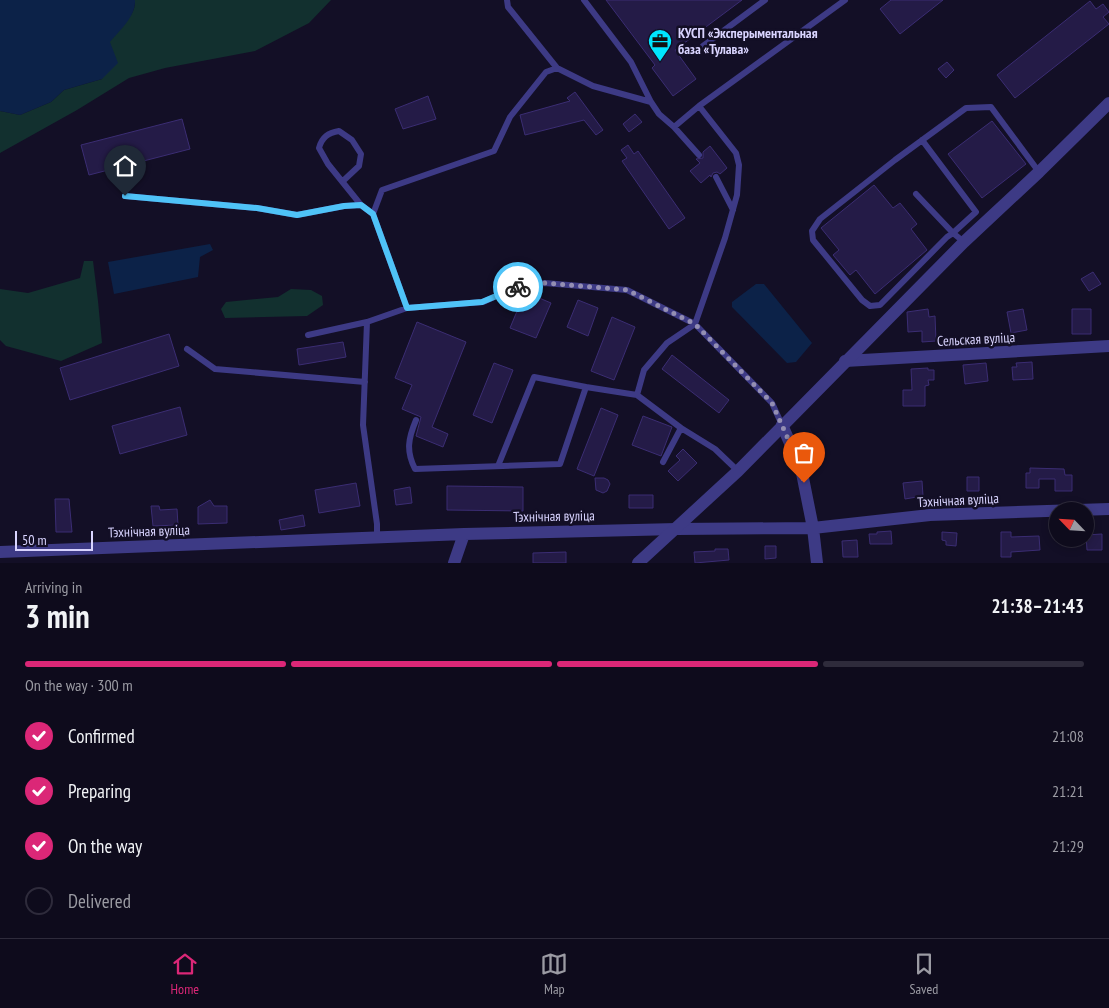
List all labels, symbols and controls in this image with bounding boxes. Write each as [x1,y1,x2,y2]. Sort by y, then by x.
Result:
place label: КУСП «Эксперыментальная база «Тулава» [678,24,818,58]
office icon: КУСП «Эксперыментальная база «Тулава» [647,28,673,62]
pin [104,145,146,196]
icon: home [111,152,139,180]
courier [493,262,543,312]
icon: bike [504,273,532,301]
street label: Сельская вуліца [937,328,1015,350]
pin [783,432,825,483]
icon: bag [790,439,818,467]
street label: Тэхнічная вуліца [917,489,999,511]
north arrow [1049,502,1094,548]
map controls [1049,502,1094,547]
street label: Тэхнічная вуліца [513,506,595,526]
street label: Тэхнічная вуліца [108,521,190,541]
scale bar [15,528,92,551]
text: 50 m [22,531,47,549]
text: Arriving in [25,577,82,597]
text: 21:38–21:43 [991,594,1084,618]
text: 3 min [25,595,90,637]
text: On the way · 300 m [25,675,133,695]
icon: check [25,722,53,750]
text: Confirmed [68,724,135,748]
text: 21:08 [1052,726,1084,746]
icon: check [25,777,53,805]
text: Preparing [68,779,131,803]
text: 21:21 [1052,781,1084,801]
icon: check [25,832,53,860]
text: On the way [68,834,142,858]
text: 21:29 [1052,836,1084,856]
text: Delivered [68,889,131,913]
tab: Home [171,950,199,998]
tab: Map [540,950,568,998]
tab: Saved [910,950,938,998]

